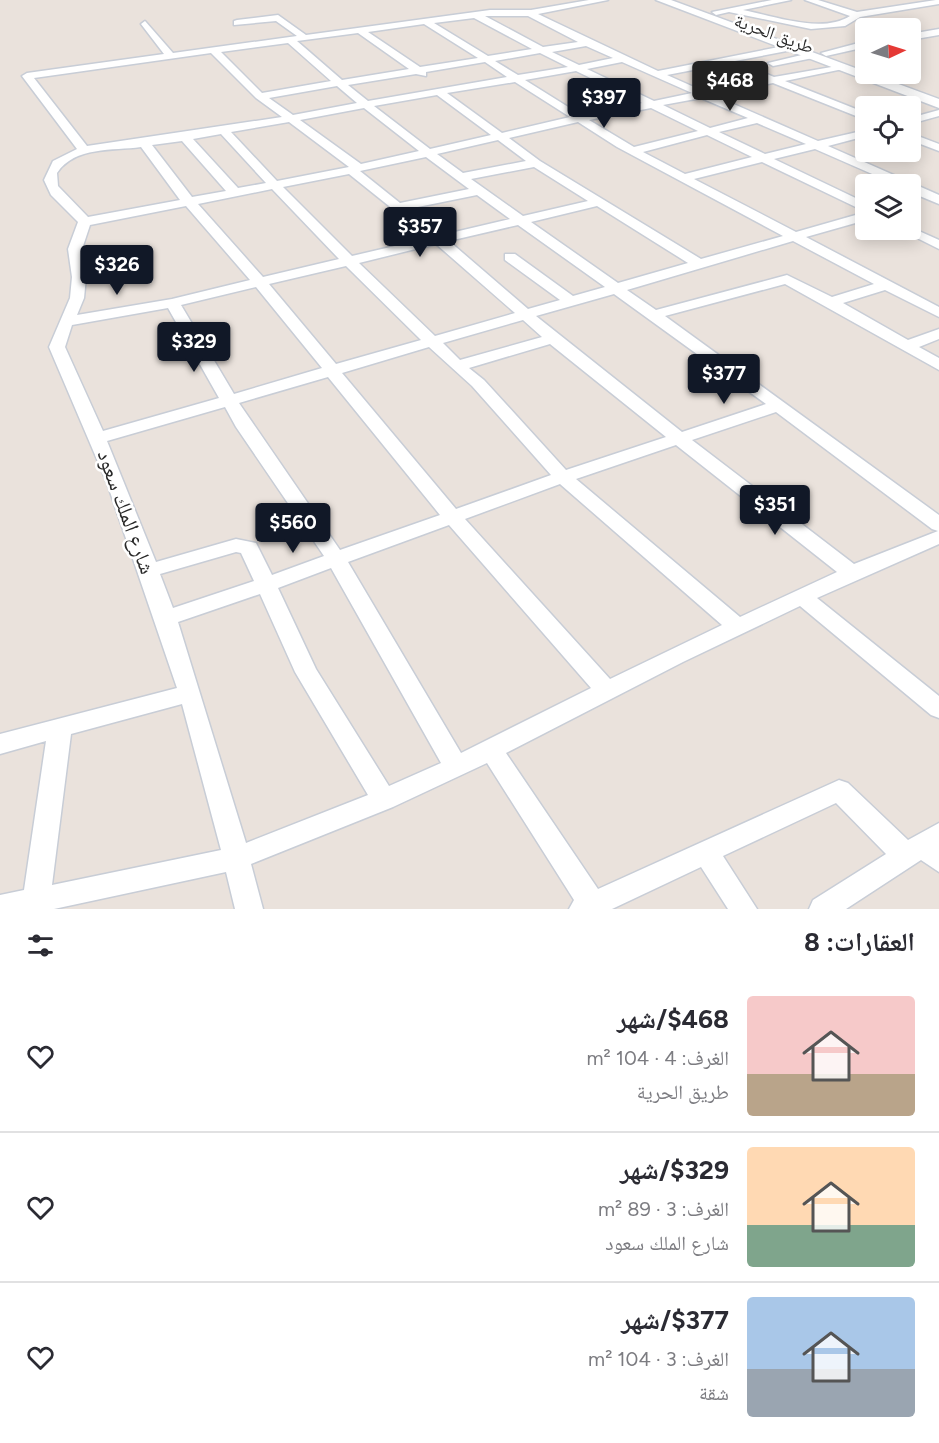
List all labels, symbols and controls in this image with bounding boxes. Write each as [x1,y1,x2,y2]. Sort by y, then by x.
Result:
street label: طريق الحرية [731,9,817,59]
north arrow [855,18,921,84]
map controls [855,18,921,240]
pin: $468 [694,61,766,112]
text: $468 [706,68,754,92]
pin: $397 [568,78,640,129]
text: $397 [582,85,626,109]
button: locate [855,96,921,162]
button: layers [855,174,921,240]
pin: $357 [384,207,456,258]
text: $357 [398,214,442,238]
pin: $326 [81,245,153,296]
text: $326 [94,252,140,276]
pin: $329 [158,322,230,373]
text: $329 [171,329,217,353]
pin: $377 [688,354,760,405]
text: $377 [702,361,746,385]
street label: شارع الملك سعود [92,446,160,578]
pin: $351 [739,485,811,536]
text: $351 [754,492,796,516]
pin: $560 [257,503,329,554]
text: $560 [269,510,317,534]
text: العقارات: 8 [804,926,915,958]
icon: filters [24,929,57,962]
text: $468/شهر [617,1003,729,1035]
icon: home [795,1020,867,1092]
icon: heart [24,1040,57,1073]
text: الغرف: 4 · 104 m² [587,1046,729,1070]
text: طريق الحرية [637,1080,729,1104]
text: $329/شهر [620,1154,729,1186]
icon: home [795,1171,867,1243]
icon: heart [24,1191,57,1224]
text: الغرف: 3 · 89 m² [598,1197,729,1221]
text: شارع الملك سعود [605,1231,729,1255]
text: $377/شهر [621,1304,729,1336]
icon: home [795,1321,867,1393]
icon: heart [24,1341,57,1374]
text: الغرف: 3 · 104 m² [588,1347,729,1371]
text: شقة [699,1381,729,1405]

